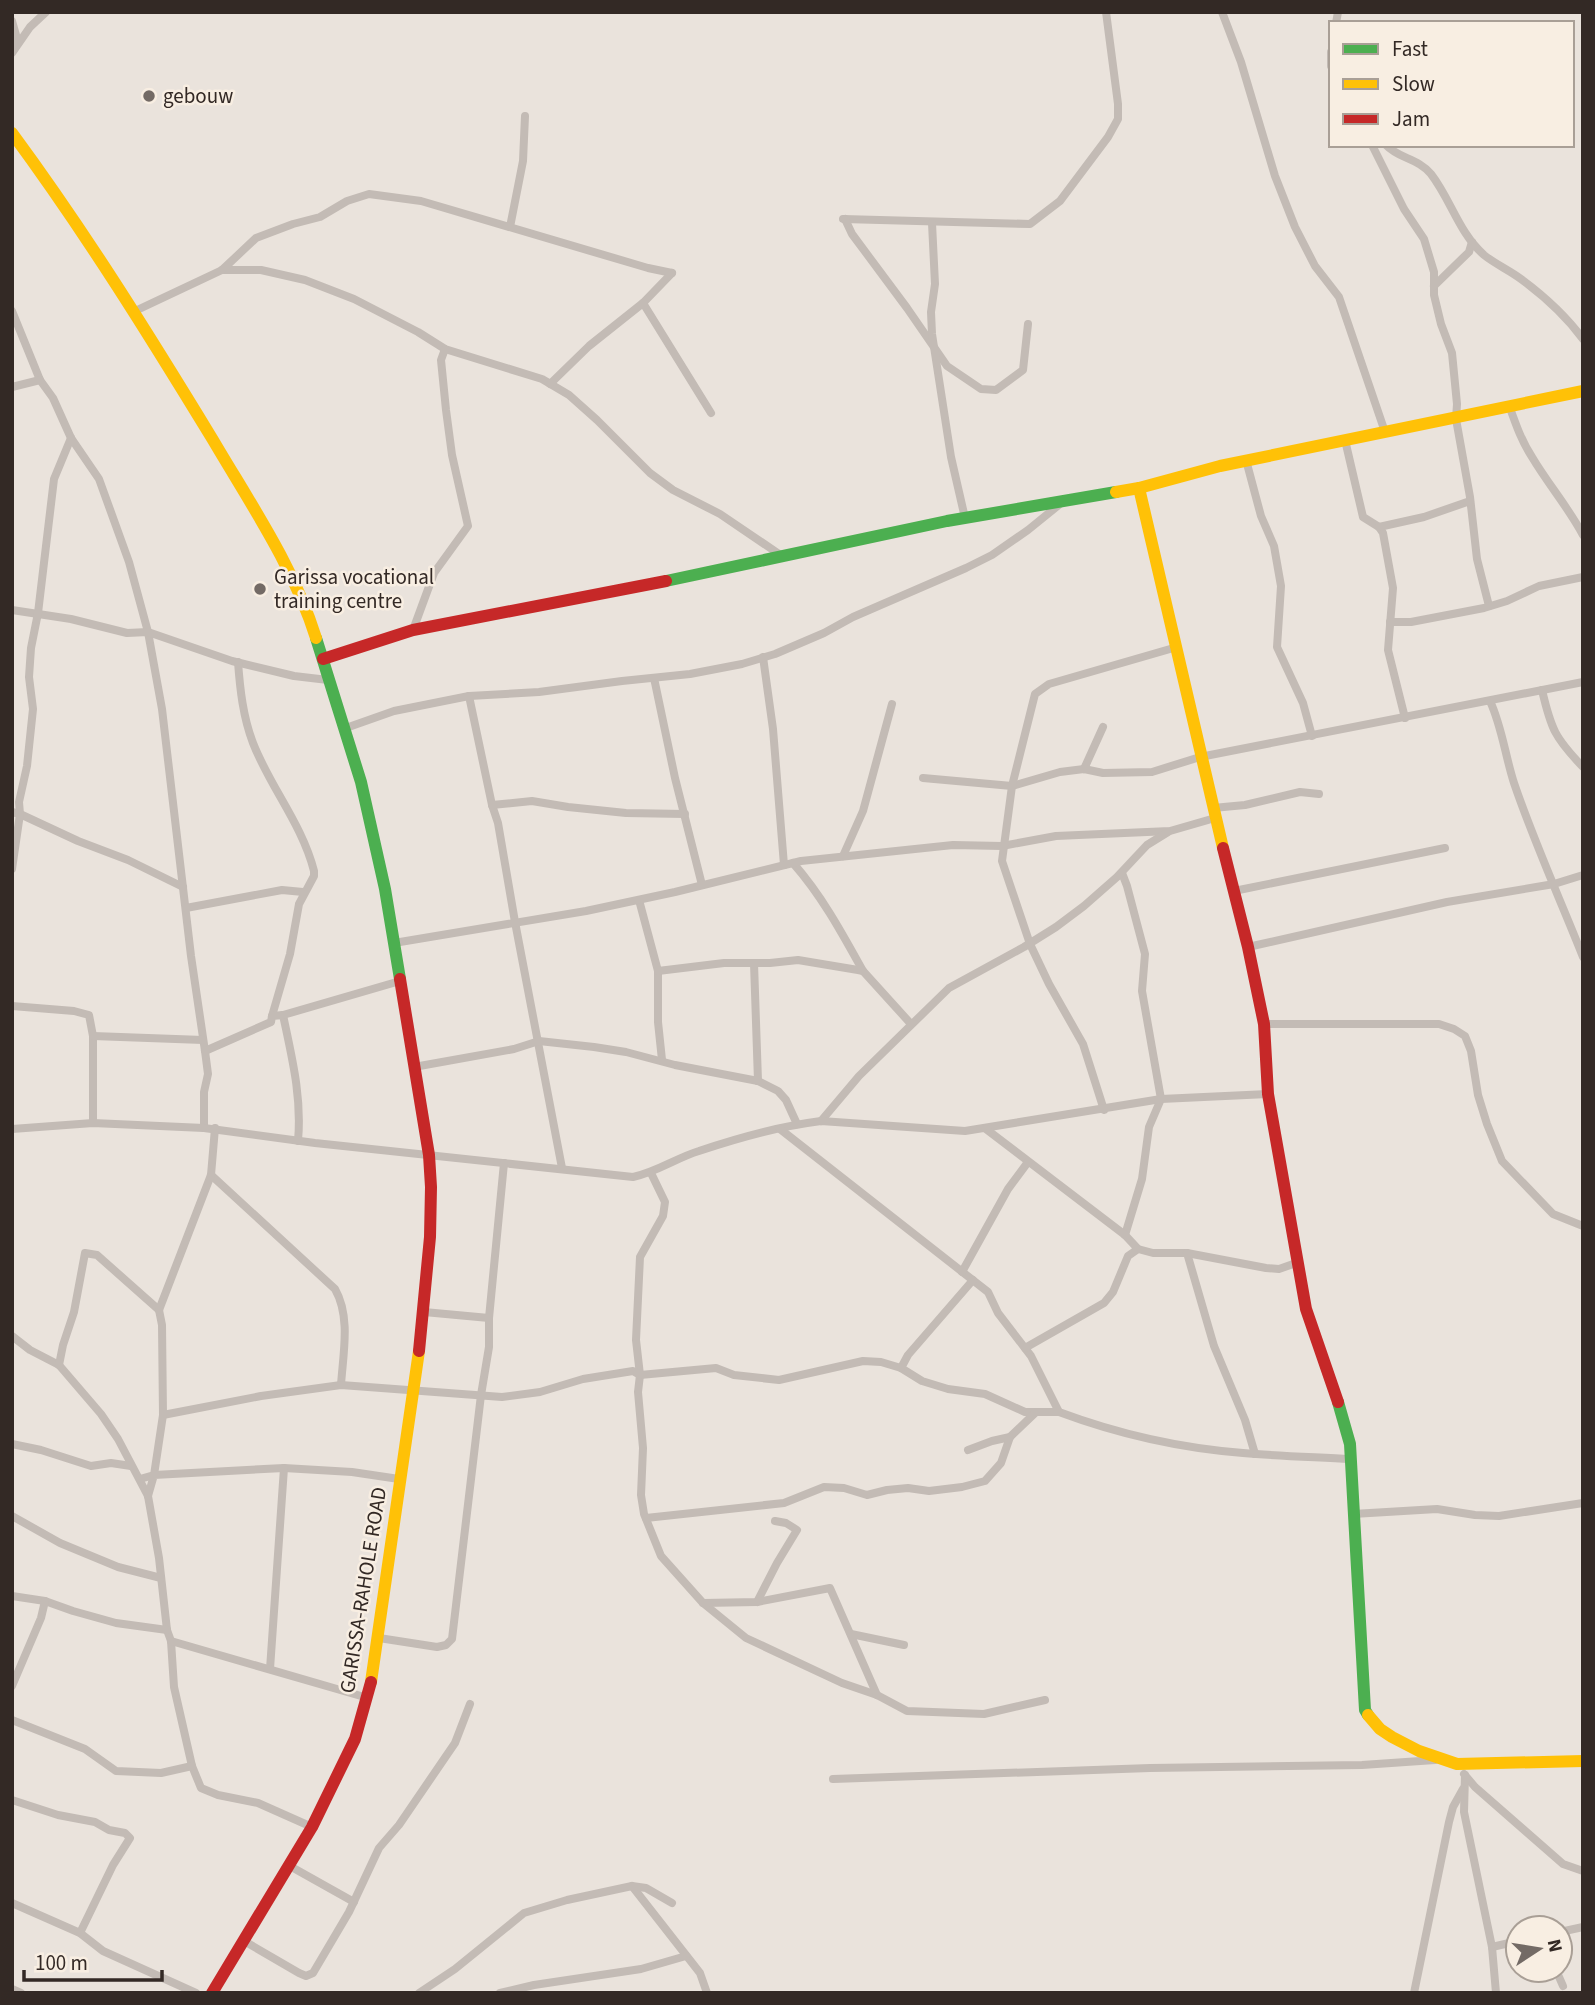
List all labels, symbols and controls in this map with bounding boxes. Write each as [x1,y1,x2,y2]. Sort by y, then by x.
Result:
legend [1329,21,1574,147]
text: Fast [1392,34,1428,64]
text: Slow [1392,69,1435,99]
place label: gebouw [163,81,233,111]
marker: gebouw [141,88,157,104]
text: Jam [1392,104,1430,134]
place label: Garissa vocational training centre [274,562,434,616]
marker: Garissa vocational training centre [252,581,268,597]
street label: GARISSA-RAHOLE ROAD [332,1485,394,1695]
north arrow [1504,1914,1574,1984]
text: N [1540,1937,1569,1955]
scale bar [24,1938,163,1982]
text: 100 m [35,1948,88,1978]

